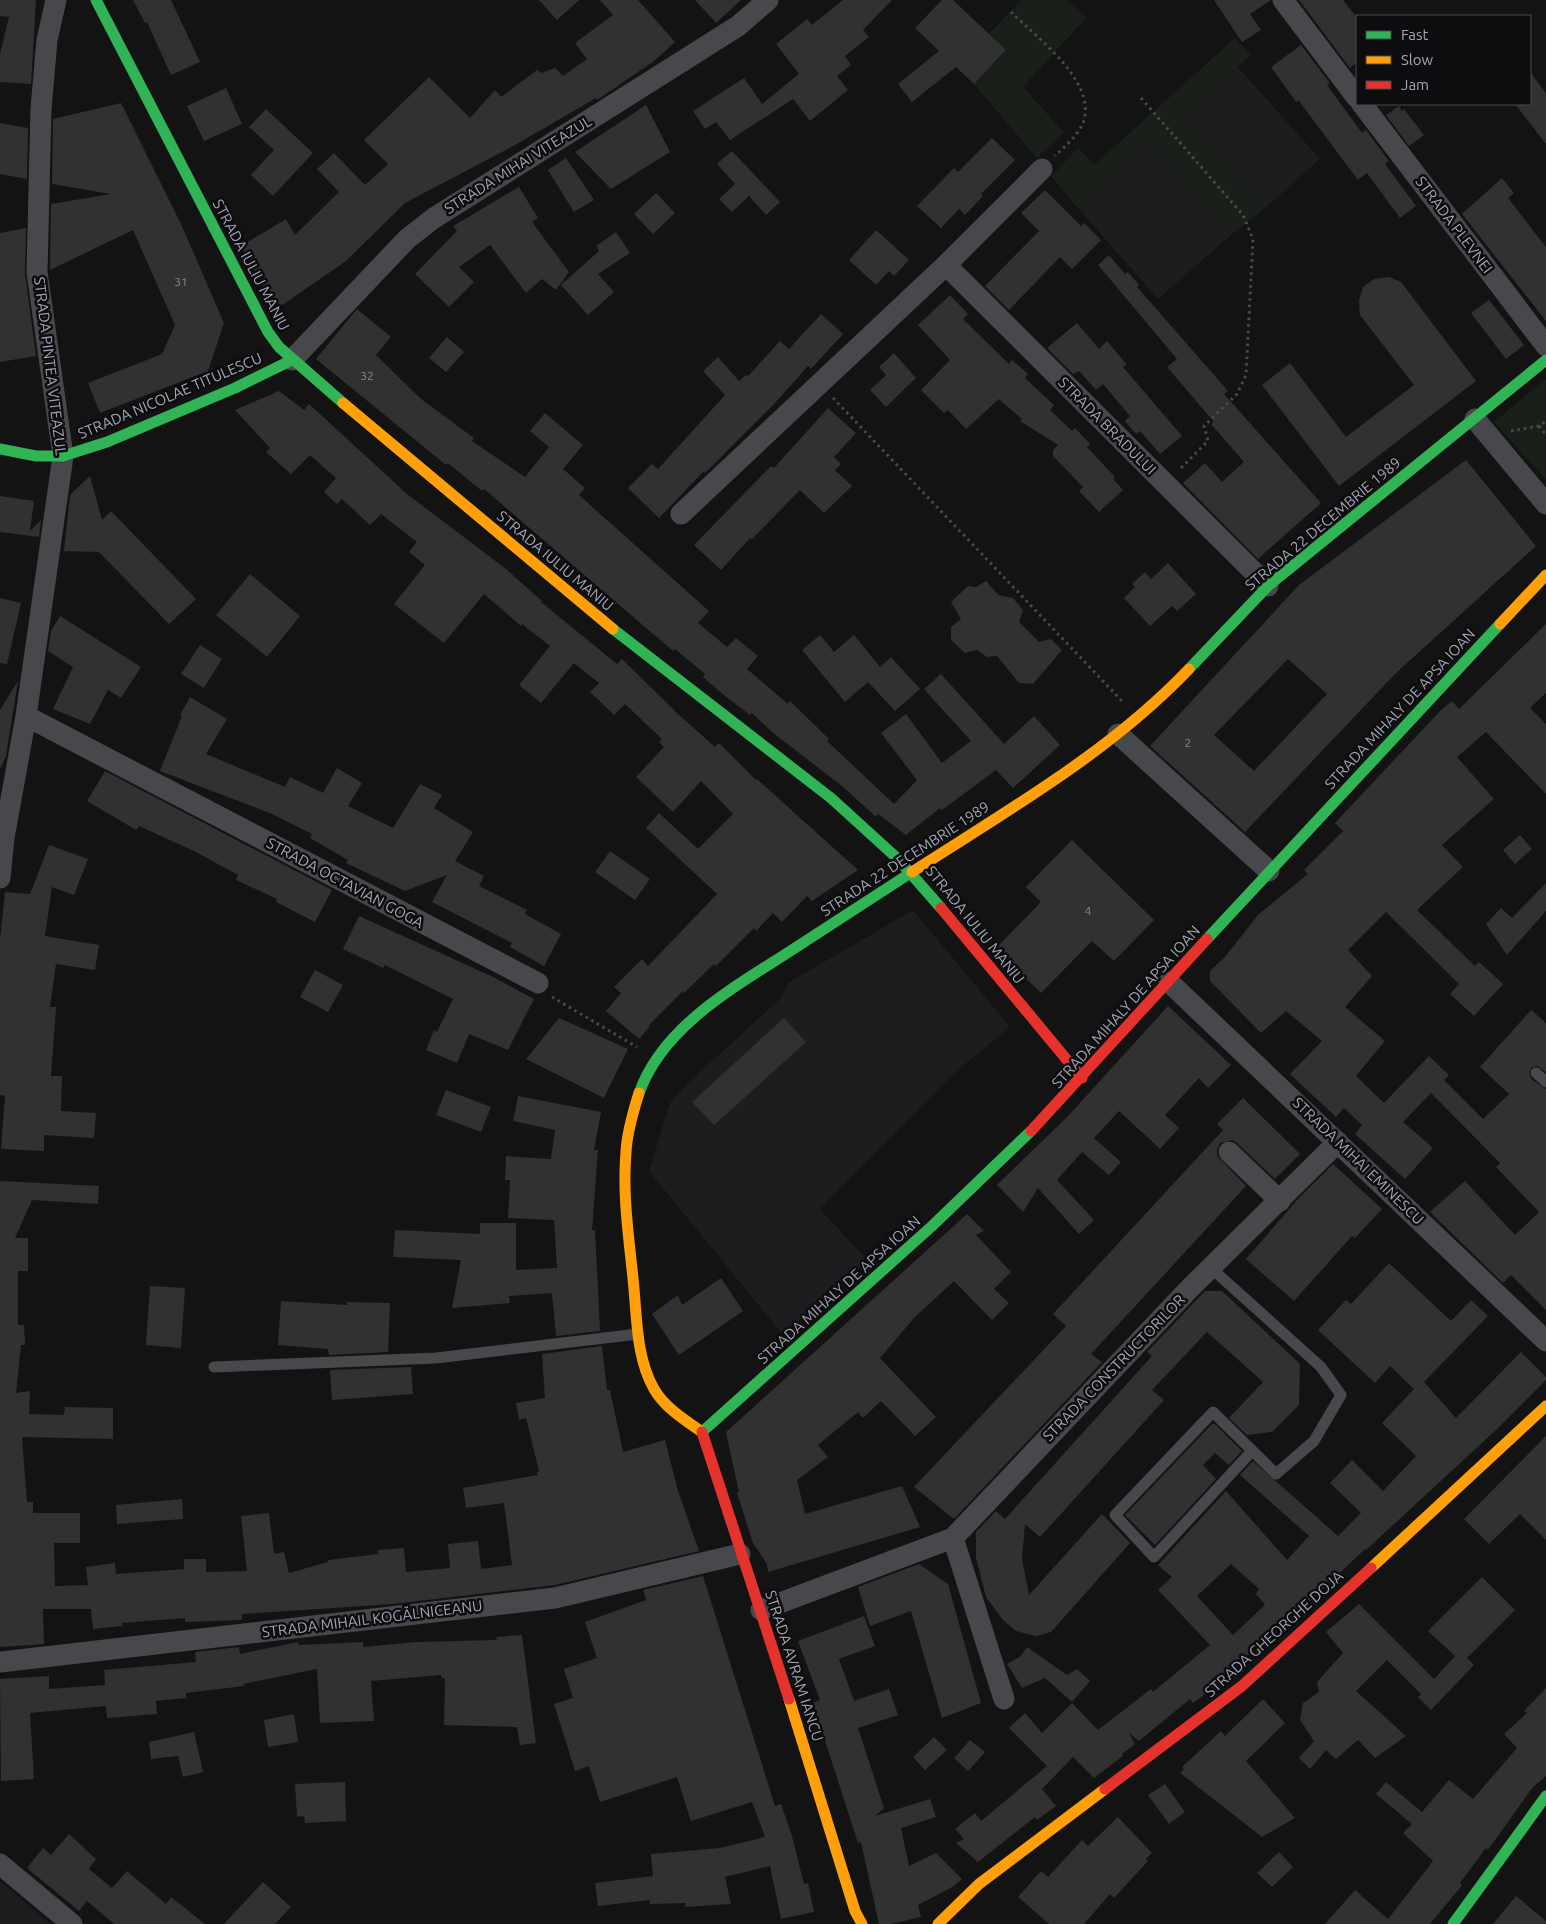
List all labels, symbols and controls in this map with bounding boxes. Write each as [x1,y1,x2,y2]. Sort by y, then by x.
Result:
legend [1356,15,1531,105]
text: Fast [1401,26,1429,43]
text: Slow [1401,51,1434,68]
text: Jam [1401,76,1429,93]
street label: STRADA MIHAI VITEAZUL [441,112,595,217]
street label: STRADA PLEVNEI [1412,173,1496,276]
street label: STRADA IULIU MANIU [210,196,293,333]
house number: 31 [174,275,188,288]
street label: STRADA PINTEA VITEAZUL [31,276,70,457]
street label: STRADA NICOLAE TITULESCU [75,349,264,442]
house number: 32 [360,369,374,382]
street label: STRADA BRADULUI [1055,373,1160,478]
street label: STRADA 22 DECEMBRIE 1989 [1242,454,1404,594]
street label: STRADA IULIU MANIU [494,507,617,614]
street label: STRADA MIHALY DE APSA IOAN [1321,625,1478,792]
house number: 2 [1185,736,1191,749]
street label: STRADA 22 DECEMBRIE 1989 [817,798,992,920]
street label: STRADA OCTAVIAN GOGA [264,834,427,931]
street label: STRADA IULIU MANIU [923,863,1028,987]
house number: 4 [1085,904,1092,917]
street label: STRADA MIHALY DE APSA IOAN [1048,922,1203,1091]
street label: STRADA MIHAI EMINESCU [1289,1094,1427,1228]
street label: STRADA MIHALY DE APSA IOAN [754,1212,923,1367]
street label: STRADA CONSTRUCTORILOR [1039,1291,1188,1444]
street label: STRADA GHEORGHE DOJA [1201,1567,1346,1700]
street label: STRADA AVRAM IANCU [762,1588,827,1743]
street label: STRADA MIHAIL KOGĂLNICEANU [261,1597,483,1640]

